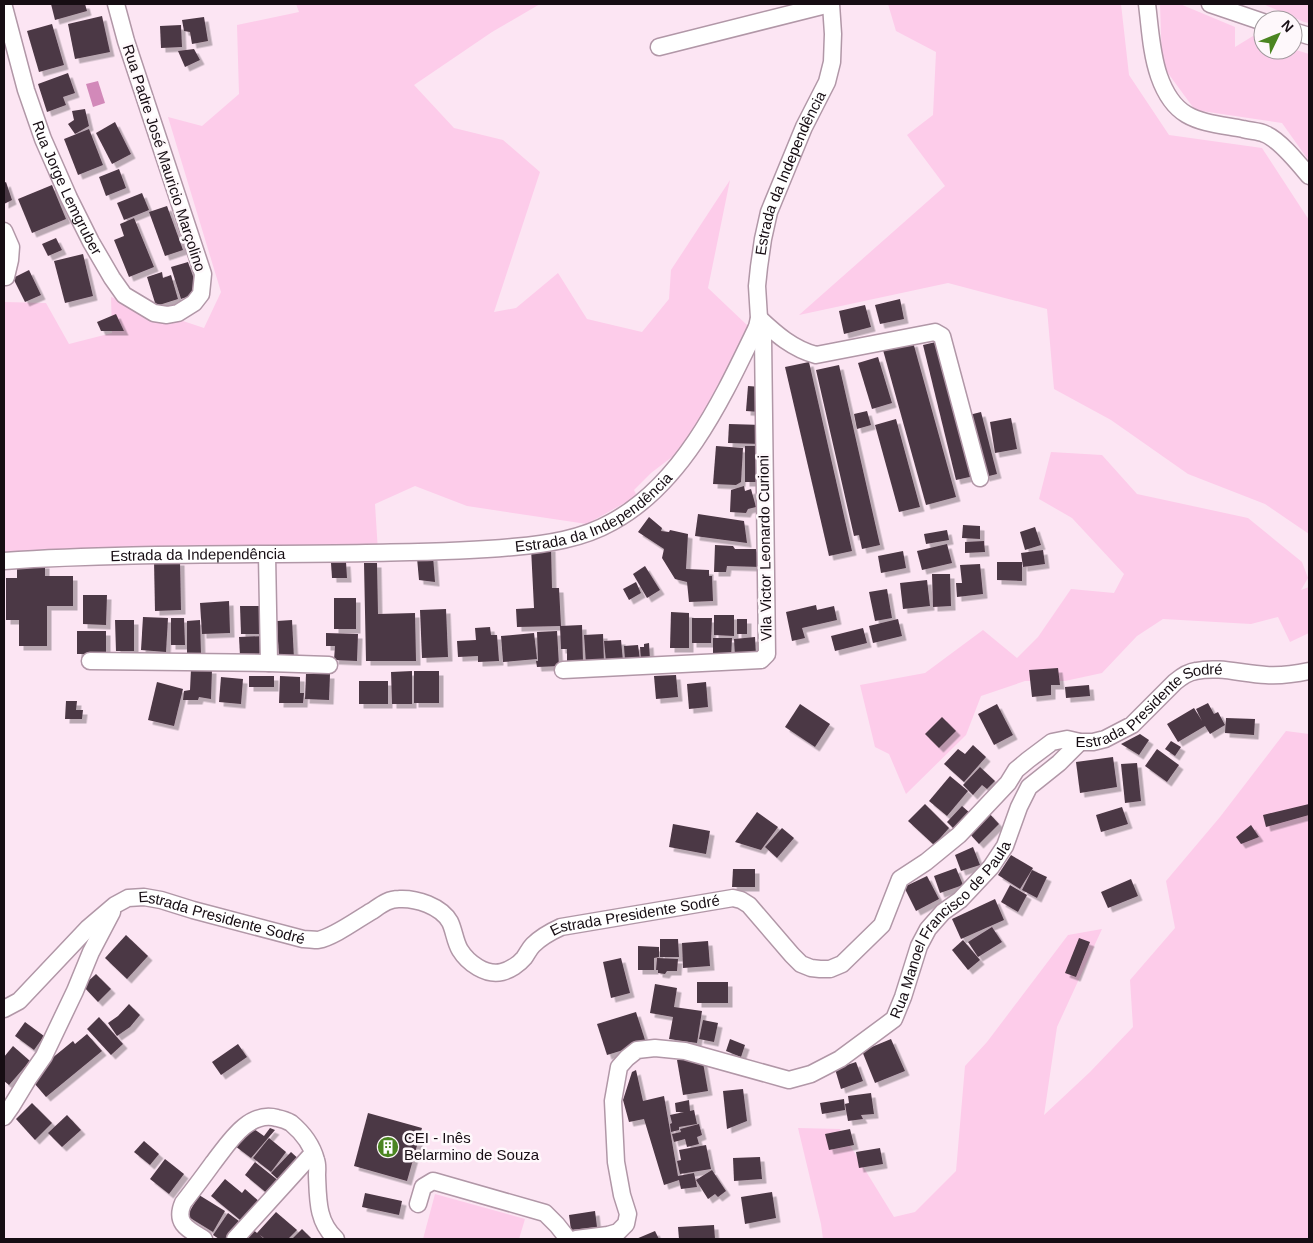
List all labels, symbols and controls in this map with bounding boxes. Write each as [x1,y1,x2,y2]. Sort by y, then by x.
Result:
north arrow [1253,10,1303,60]
text: N [1278,17,1297,35]
street label: Rua Padre José Mauricio Marçolino [120,42,209,273]
street label: Estrada da Independência [752,88,829,257]
street label: Rua Jorge Lemgruber [29,118,106,258]
street label: Vila Victor Leonardo Curioni [754,455,775,641]
street label: Estrada da Independência [514,469,676,555]
street label: Estrada da Independência [110,545,286,564]
street label: Estrada Presidente Sodré [1076,660,1223,750]
street label: Rua Manoel Francisco de Paula [886,838,1014,1021]
street label: Estrada Presidente Sodré [138,888,307,947]
street label: Estrada Presidente Sodré [547,891,721,939]
place label: CEI - Inês Belarmino de Souza [404,1129,540,1163]
building icon: CEI - Inês Belarmino de Souza [376,1135,400,1159]

